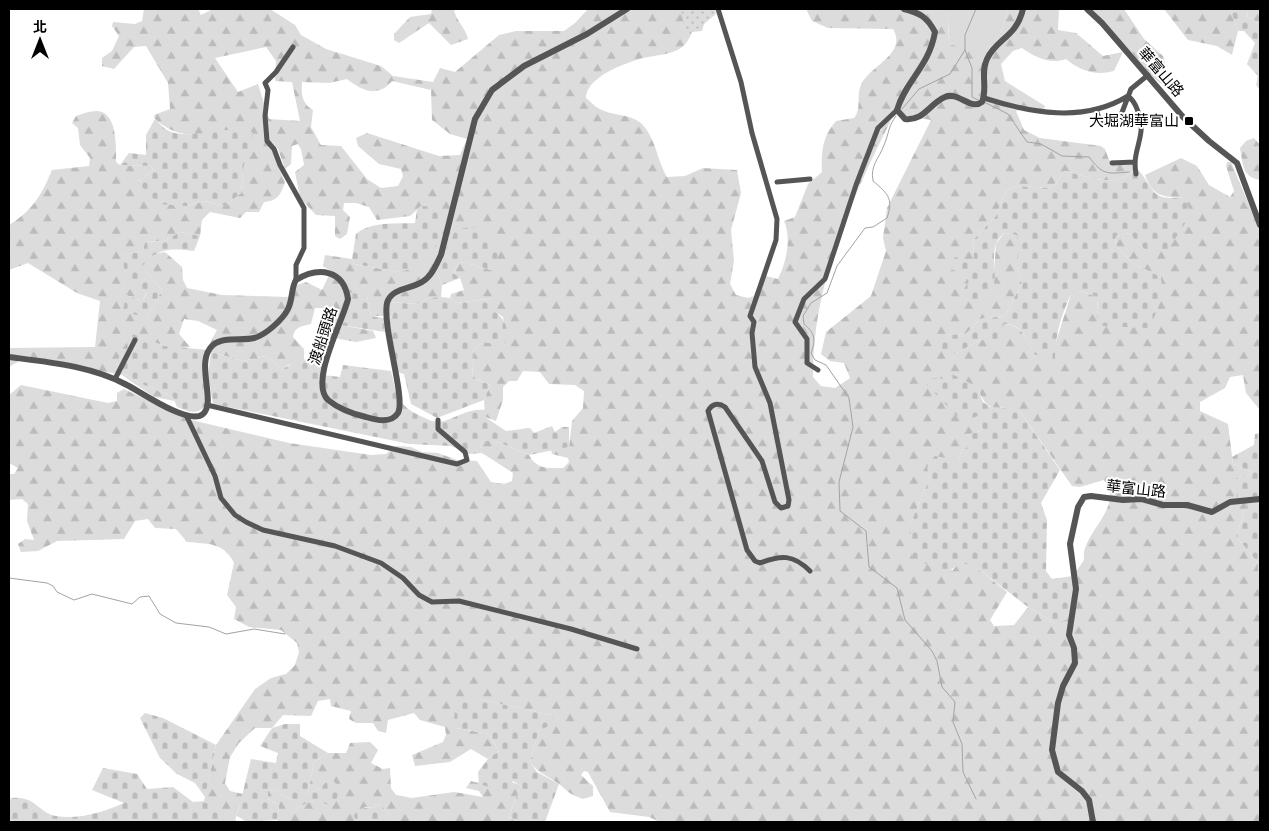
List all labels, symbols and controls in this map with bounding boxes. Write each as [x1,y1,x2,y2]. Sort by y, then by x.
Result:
north arrow [15,15,65,65]
text: 北 [33,19,47,36]
street label: 華富山路 [1135,43,1187,101]
place label: 大堀湖華富山 [1089,112,1179,130]
marker: 大堀湖華富山 [1183,115,1195,127]
street label: 渡船頭路 [305,305,341,367]
street label: 華富山路 [1105,477,1167,501]

